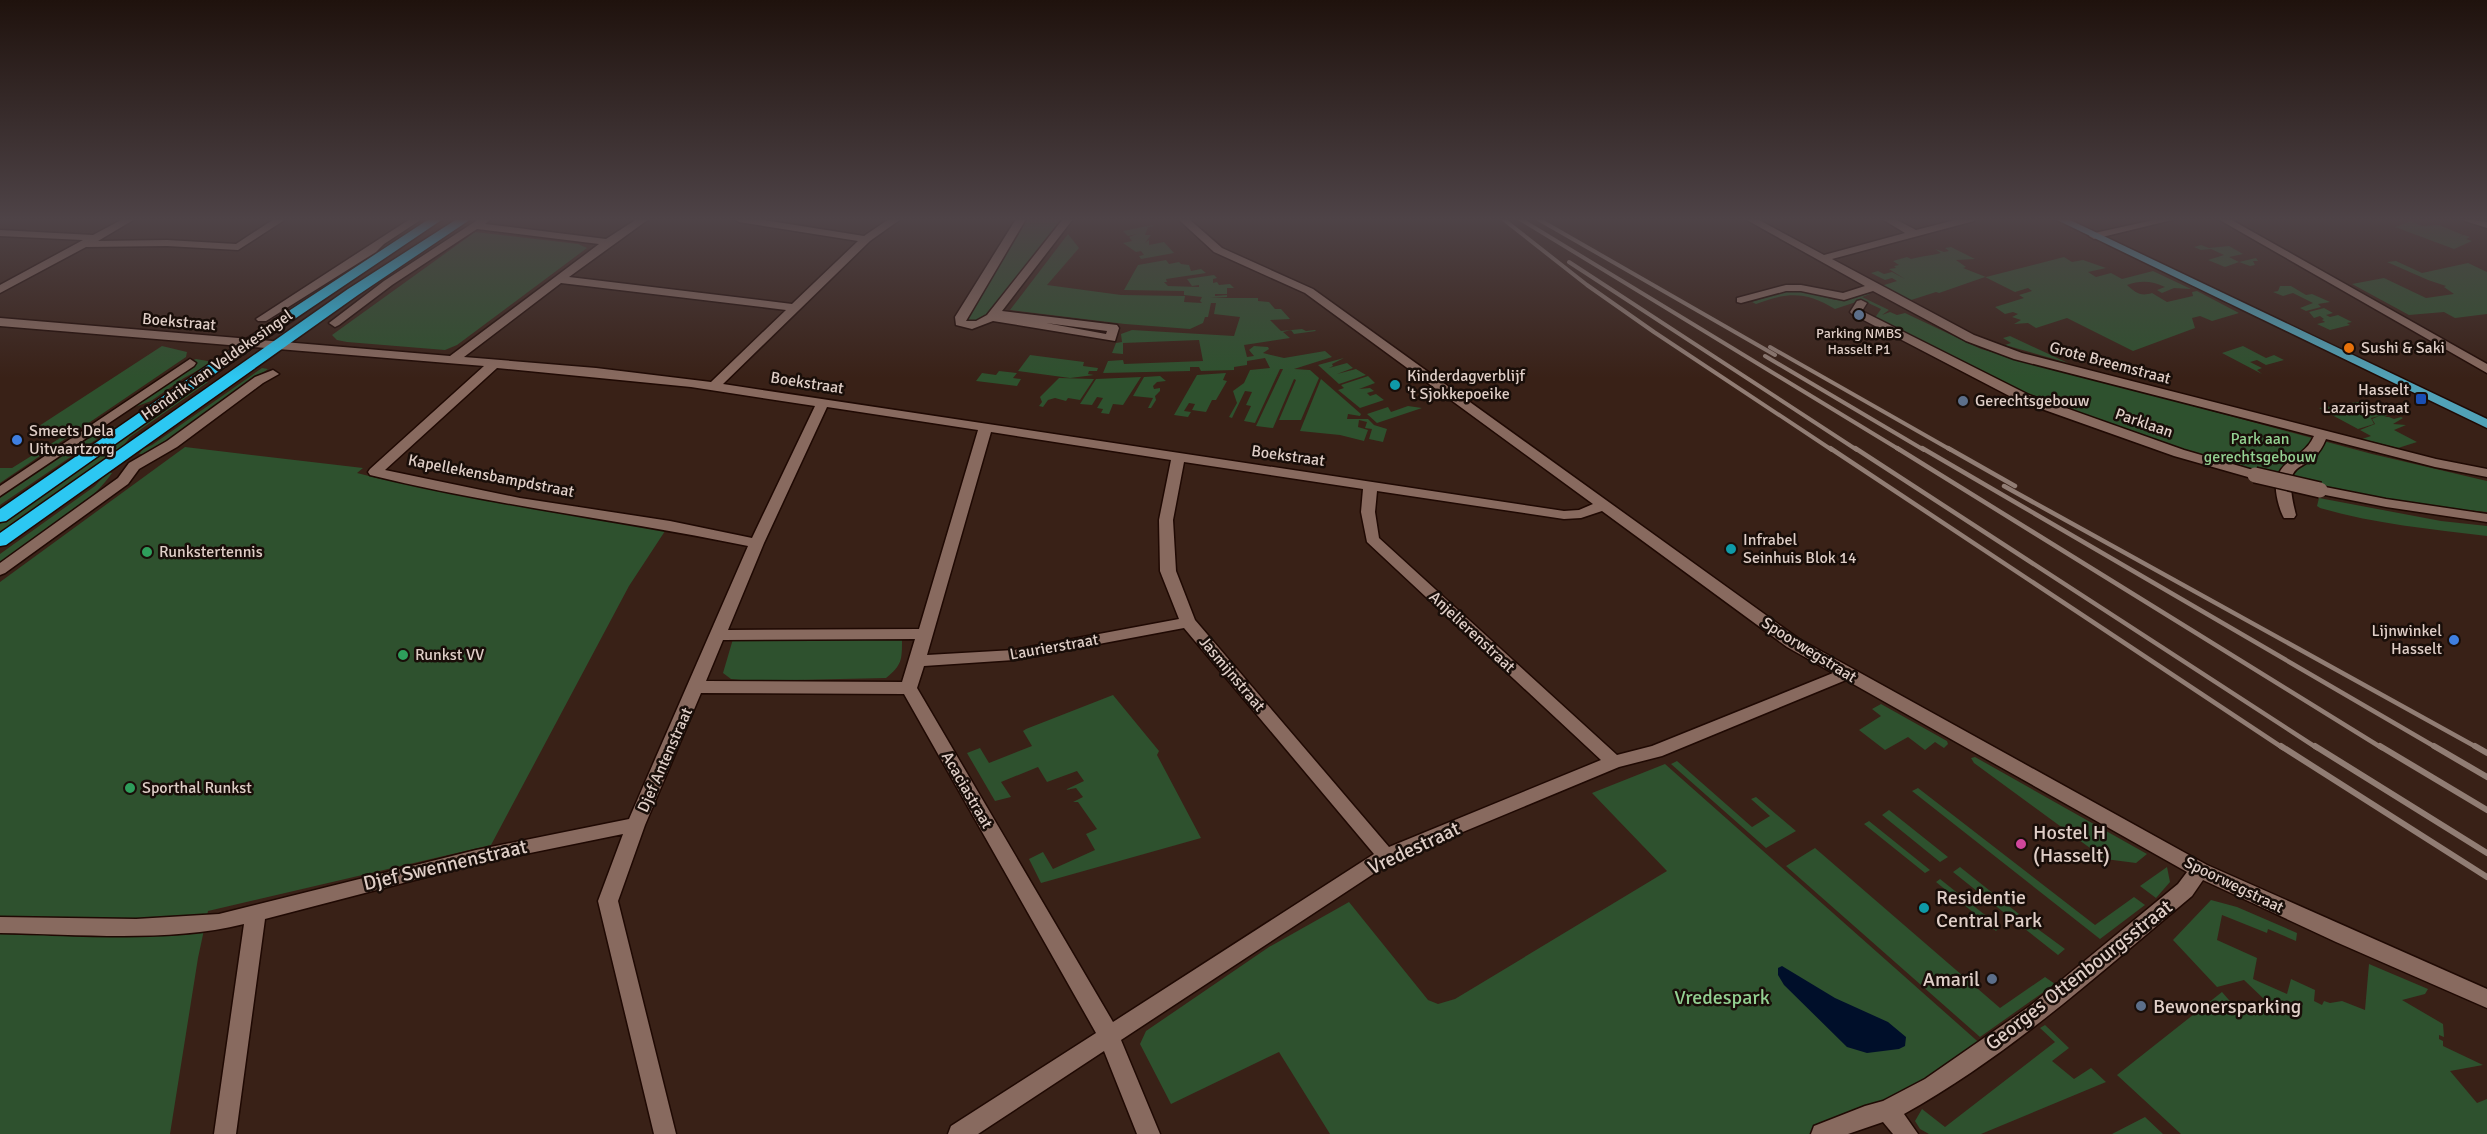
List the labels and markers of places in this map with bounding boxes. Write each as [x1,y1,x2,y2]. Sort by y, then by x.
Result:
marker: Parking NMBS Hasselt P1 [1852,308,1866,322]
place label: Parking NMBS Hasselt P1 [1816,325,1902,358]
place label: Sushi & Saki [2361,338,2445,358]
marker: Sushi & Saki [2342,341,2356,355]
place label: Kinderdagverblijf 't Sjokkepoeike [1407,366,1526,404]
marker: Kinderdagverblijf 't Sjokkepoeike [1388,378,1402,392]
place label: Hasselt Lazarijstraat [2322,380,2409,418]
place label: Gerechtsgebouw [1975,391,2090,411]
marker: Hasselt Lazarijstraat [2414,392,2428,406]
marker: Gerechtsgebouw [1956,394,1970,408]
place label: Smeets Dela Uitvaartzorg [29,421,115,459]
marker: Smeets Dela Uitvaartzorg [10,433,24,447]
place label: Infrabel Seinhuis Blok 14 [1743,530,1857,568]
place label: Runkstertennis [159,542,263,562]
marker: Infrabel Seinhuis Blok 14 [1724,542,1738,556]
marker: Runkstertennis [140,545,154,559]
place label: Lijnwinkel Hasselt [2371,621,2442,659]
marker: Lijnwinkel Hasselt [2447,633,2461,647]
place label: Runkst VV [415,645,484,665]
marker: Runkst VV [396,648,410,662]
place label: Sporthal Runkst [142,778,252,798]
marker: Sporthal Runkst [123,781,137,795]
place label: Hostel H (Hasselt) [2033,820,2110,868]
marker: Hostel H (Hasselt) [2014,837,2028,851]
place label: Residentie Central Park [1936,885,2042,933]
marker: Residentie Central Park [1917,901,1931,915]
place label: Amaril [1923,967,1980,992]
marker: Amaril [1985,972,1999,986]
place label: Bewonersparking [2153,994,2301,1019]
marker: Bewonersparking [2134,999,2148,1013]

